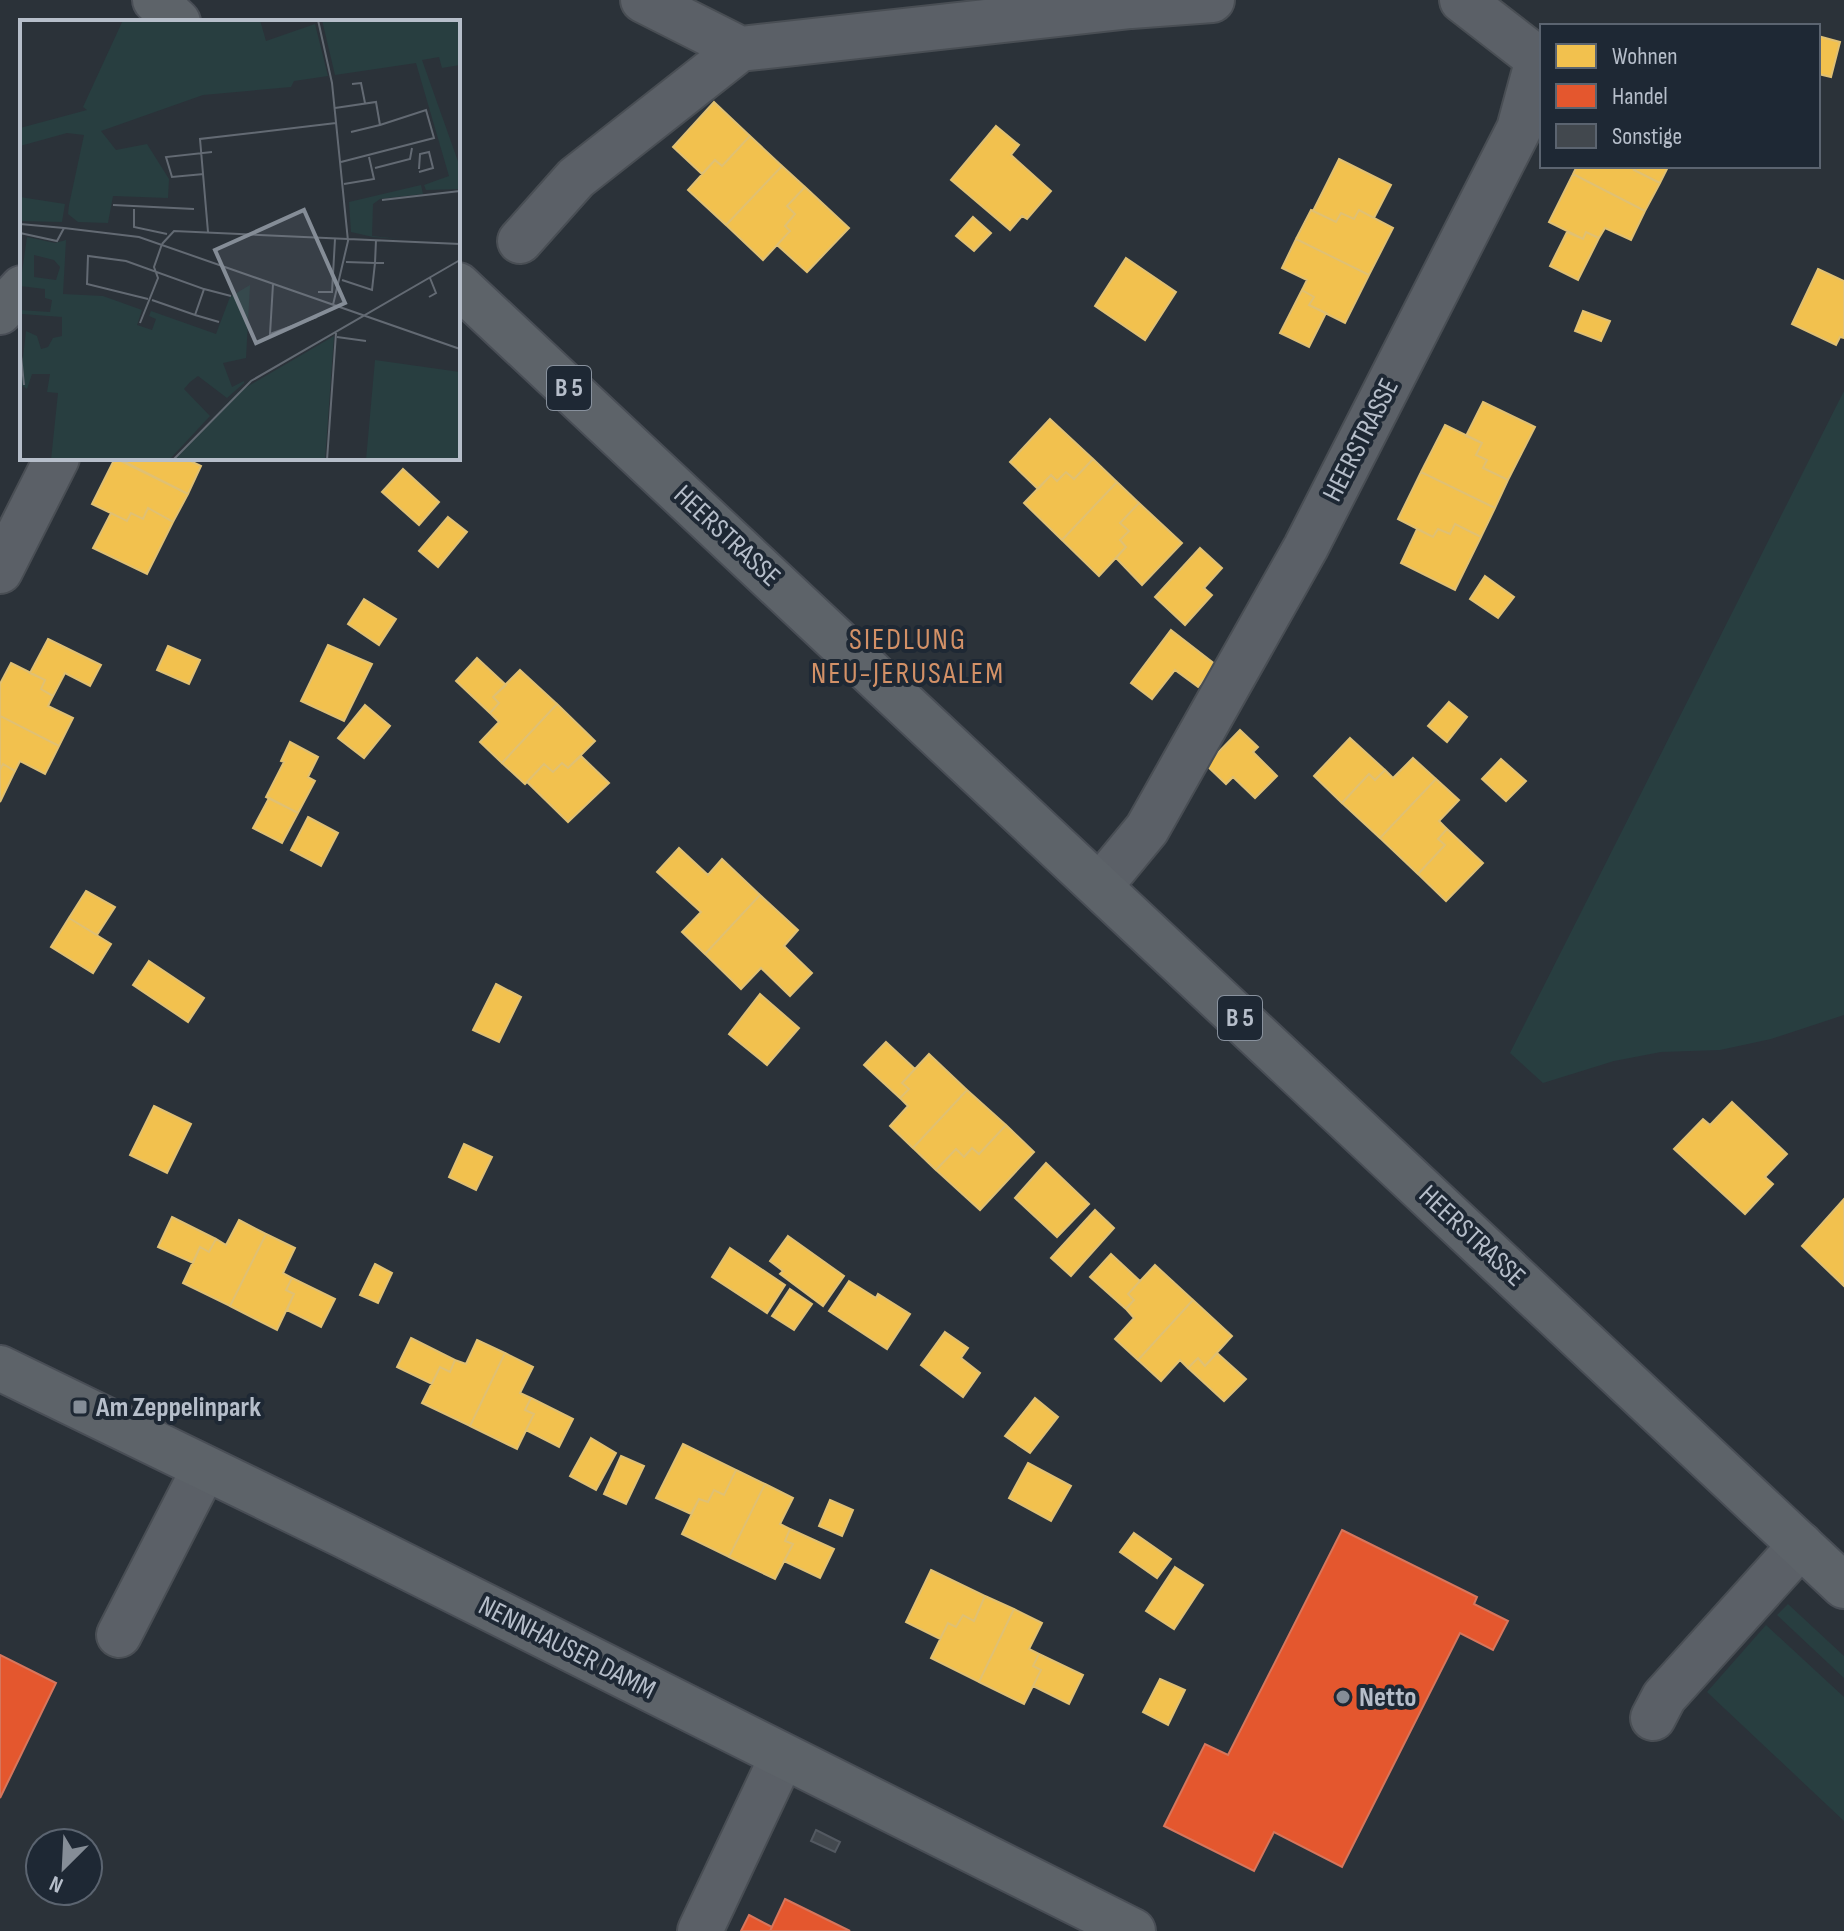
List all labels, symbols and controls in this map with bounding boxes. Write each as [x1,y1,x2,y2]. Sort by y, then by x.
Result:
inset map [20,20,460,460]
legend [1540,24,1820,168]
text: Wohnen [1612,42,1678,71]
text: Handel [1612,82,1668,111]
text: Sonstige [1612,122,1682,151]
road number: B 5 [547,366,591,410]
street label: HEERSTRASSE [1316,373,1406,507]
street label: HEERSTRASSE [667,479,787,593]
district label: SIEDLUNG NEU-JERUSALEM [811,622,1005,692]
road number: B 5 [1218,996,1262,1040]
street label: HEERSTRASSE [1412,1179,1532,1293]
place label: Am Zeppelinpark [95,1391,261,1424]
marker: Am Zeppelinpark [71,1398,89,1416]
street label: NENNHAUSER DAMM [473,1589,661,1707]
place label: Netto [1359,1681,1416,1714]
marker: Netto [1334,1688,1352,1706]
north arrow [24,1827,104,1907]
text: N [46,1869,67,1899]

